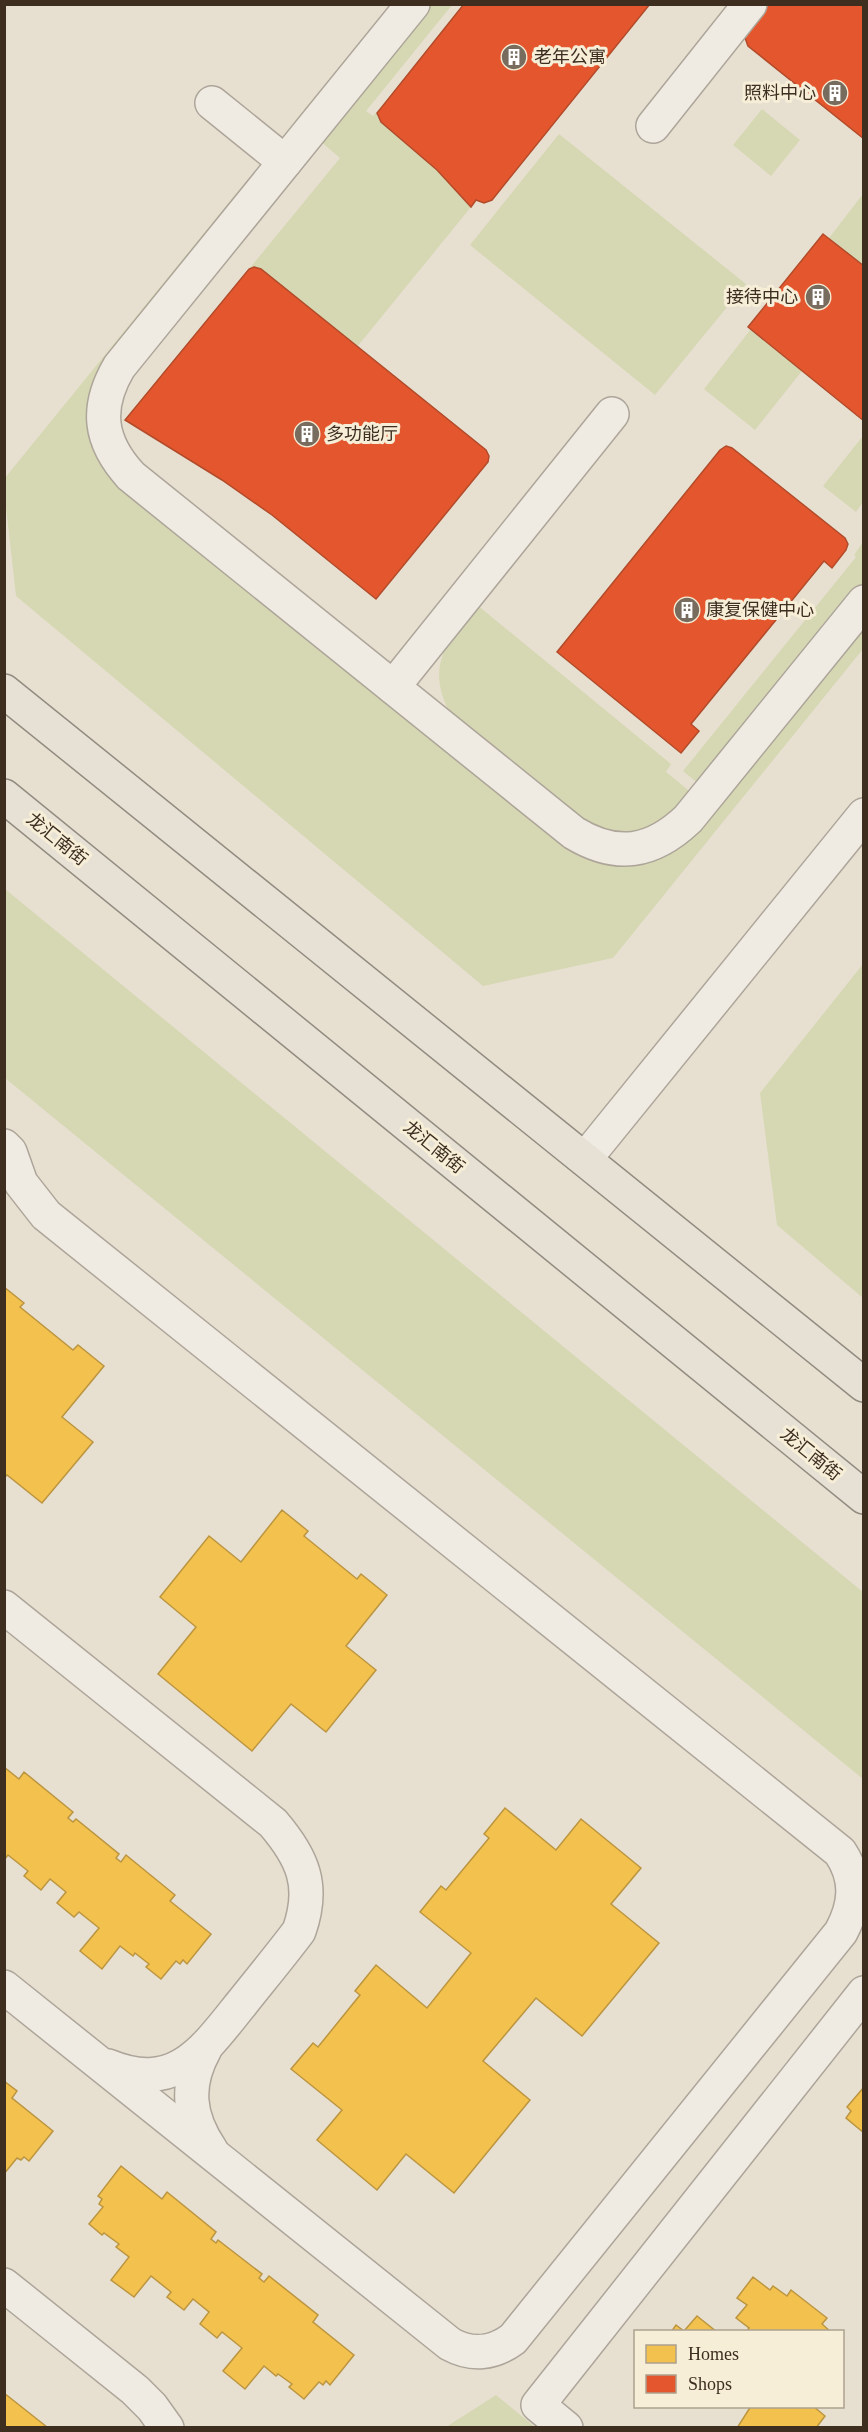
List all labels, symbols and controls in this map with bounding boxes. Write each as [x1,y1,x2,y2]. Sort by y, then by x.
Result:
building icon: 老年公寓 [499,42,529,72]
place label: 老年公寓 [534,47,606,67]
building icon: 照料中心 [820,78,850,108]
place label: 照料中心 [744,83,816,103]
building icon: 接待中心 [803,282,833,312]
place label: 接待中心 [726,287,798,307]
building icon: 多功能厅 [292,419,322,449]
place label: 多功能厅 [326,424,398,444]
building icon: 康复保健中心 [672,595,702,625]
place label: 康复保健中心 [706,600,814,620]
street label: 龙汇南街 [23,809,91,869]
street label: 龙汇南街 [400,1117,468,1177]
street label: 龙汇南街 [777,1424,845,1484]
legend [634,2330,844,2408]
text: Homes [688,2344,739,2364]
text: Shops [688,2374,732,2394]

